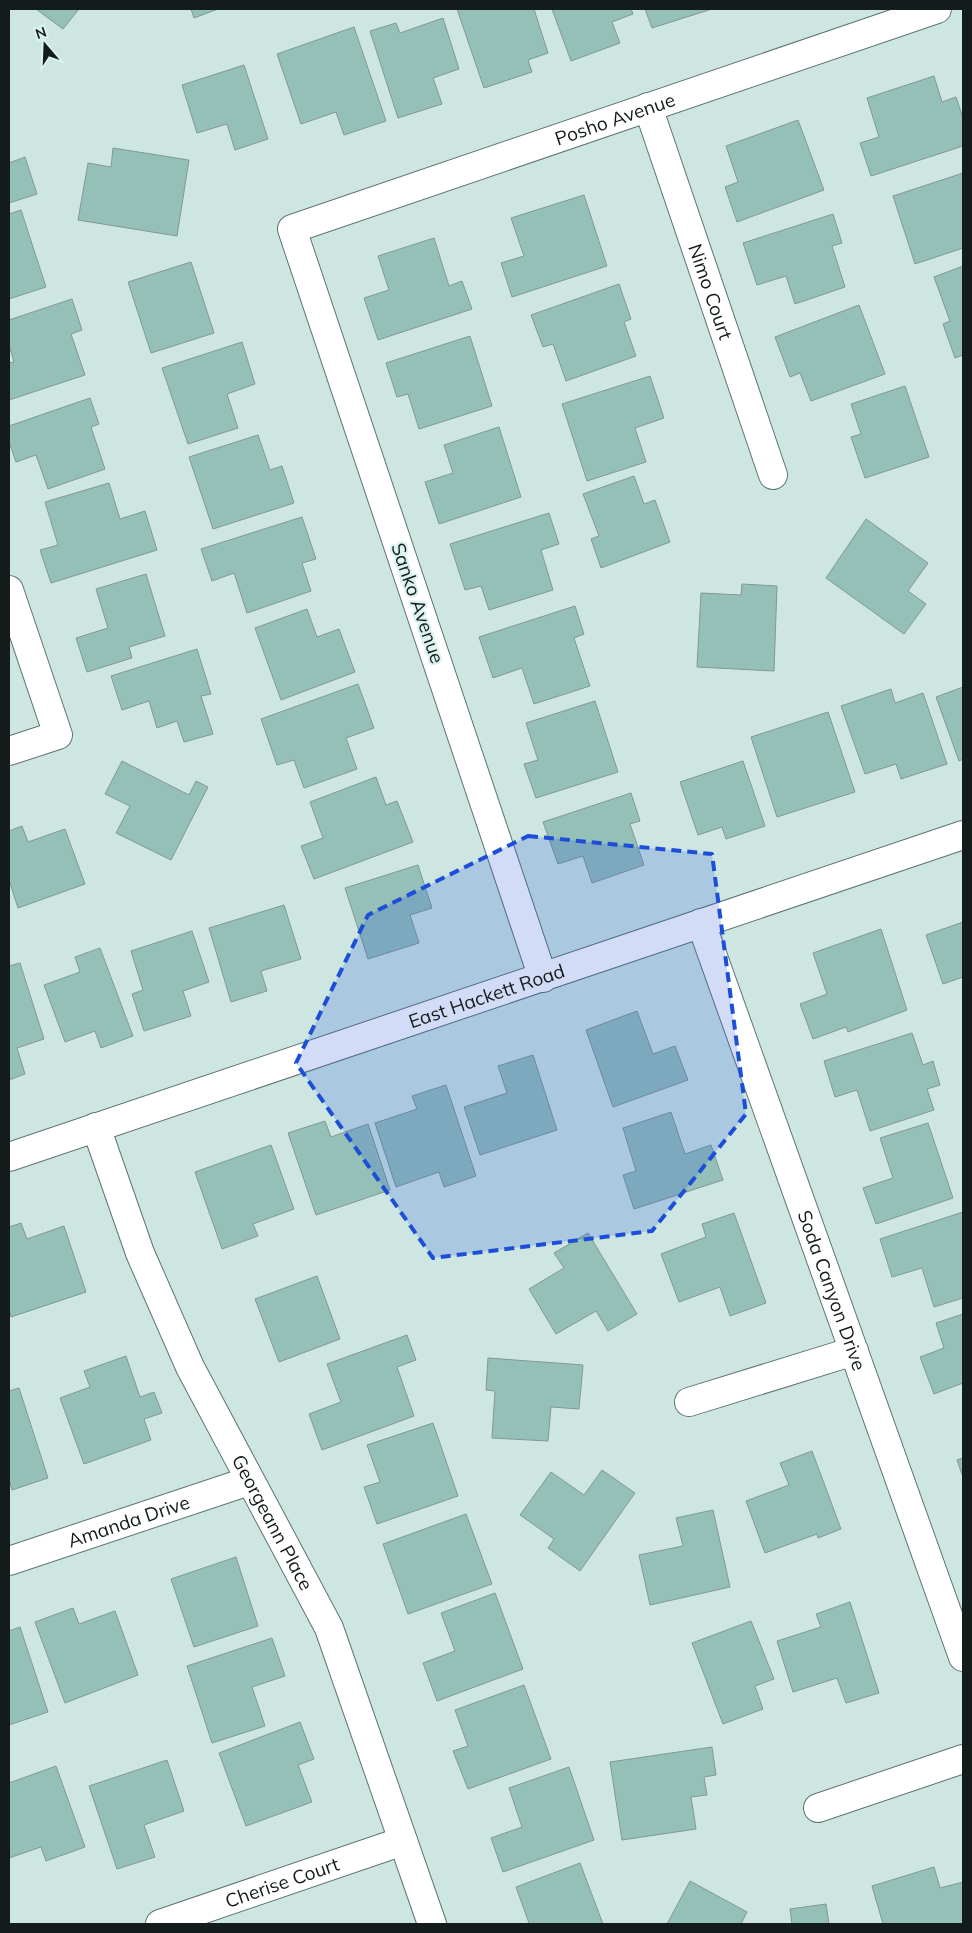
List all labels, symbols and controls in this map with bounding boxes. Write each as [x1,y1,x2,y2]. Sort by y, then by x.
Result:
north arrow [20,20,70,70]
text: N [33,22,49,43]
street label: Posho Avenue [552,87,678,151]
street label: Nimo Court [683,241,738,343]
street label: Sanko Avenue [386,540,450,666]
street label: East Hackett Road [405,958,568,1033]
street label: Soda Canyon Drive [792,1207,872,1374]
street label: Georgeann Place [227,1450,319,1594]
street label: Amanda Drive [65,1490,193,1553]
street label: Cherise Court [222,1852,343,1913]

